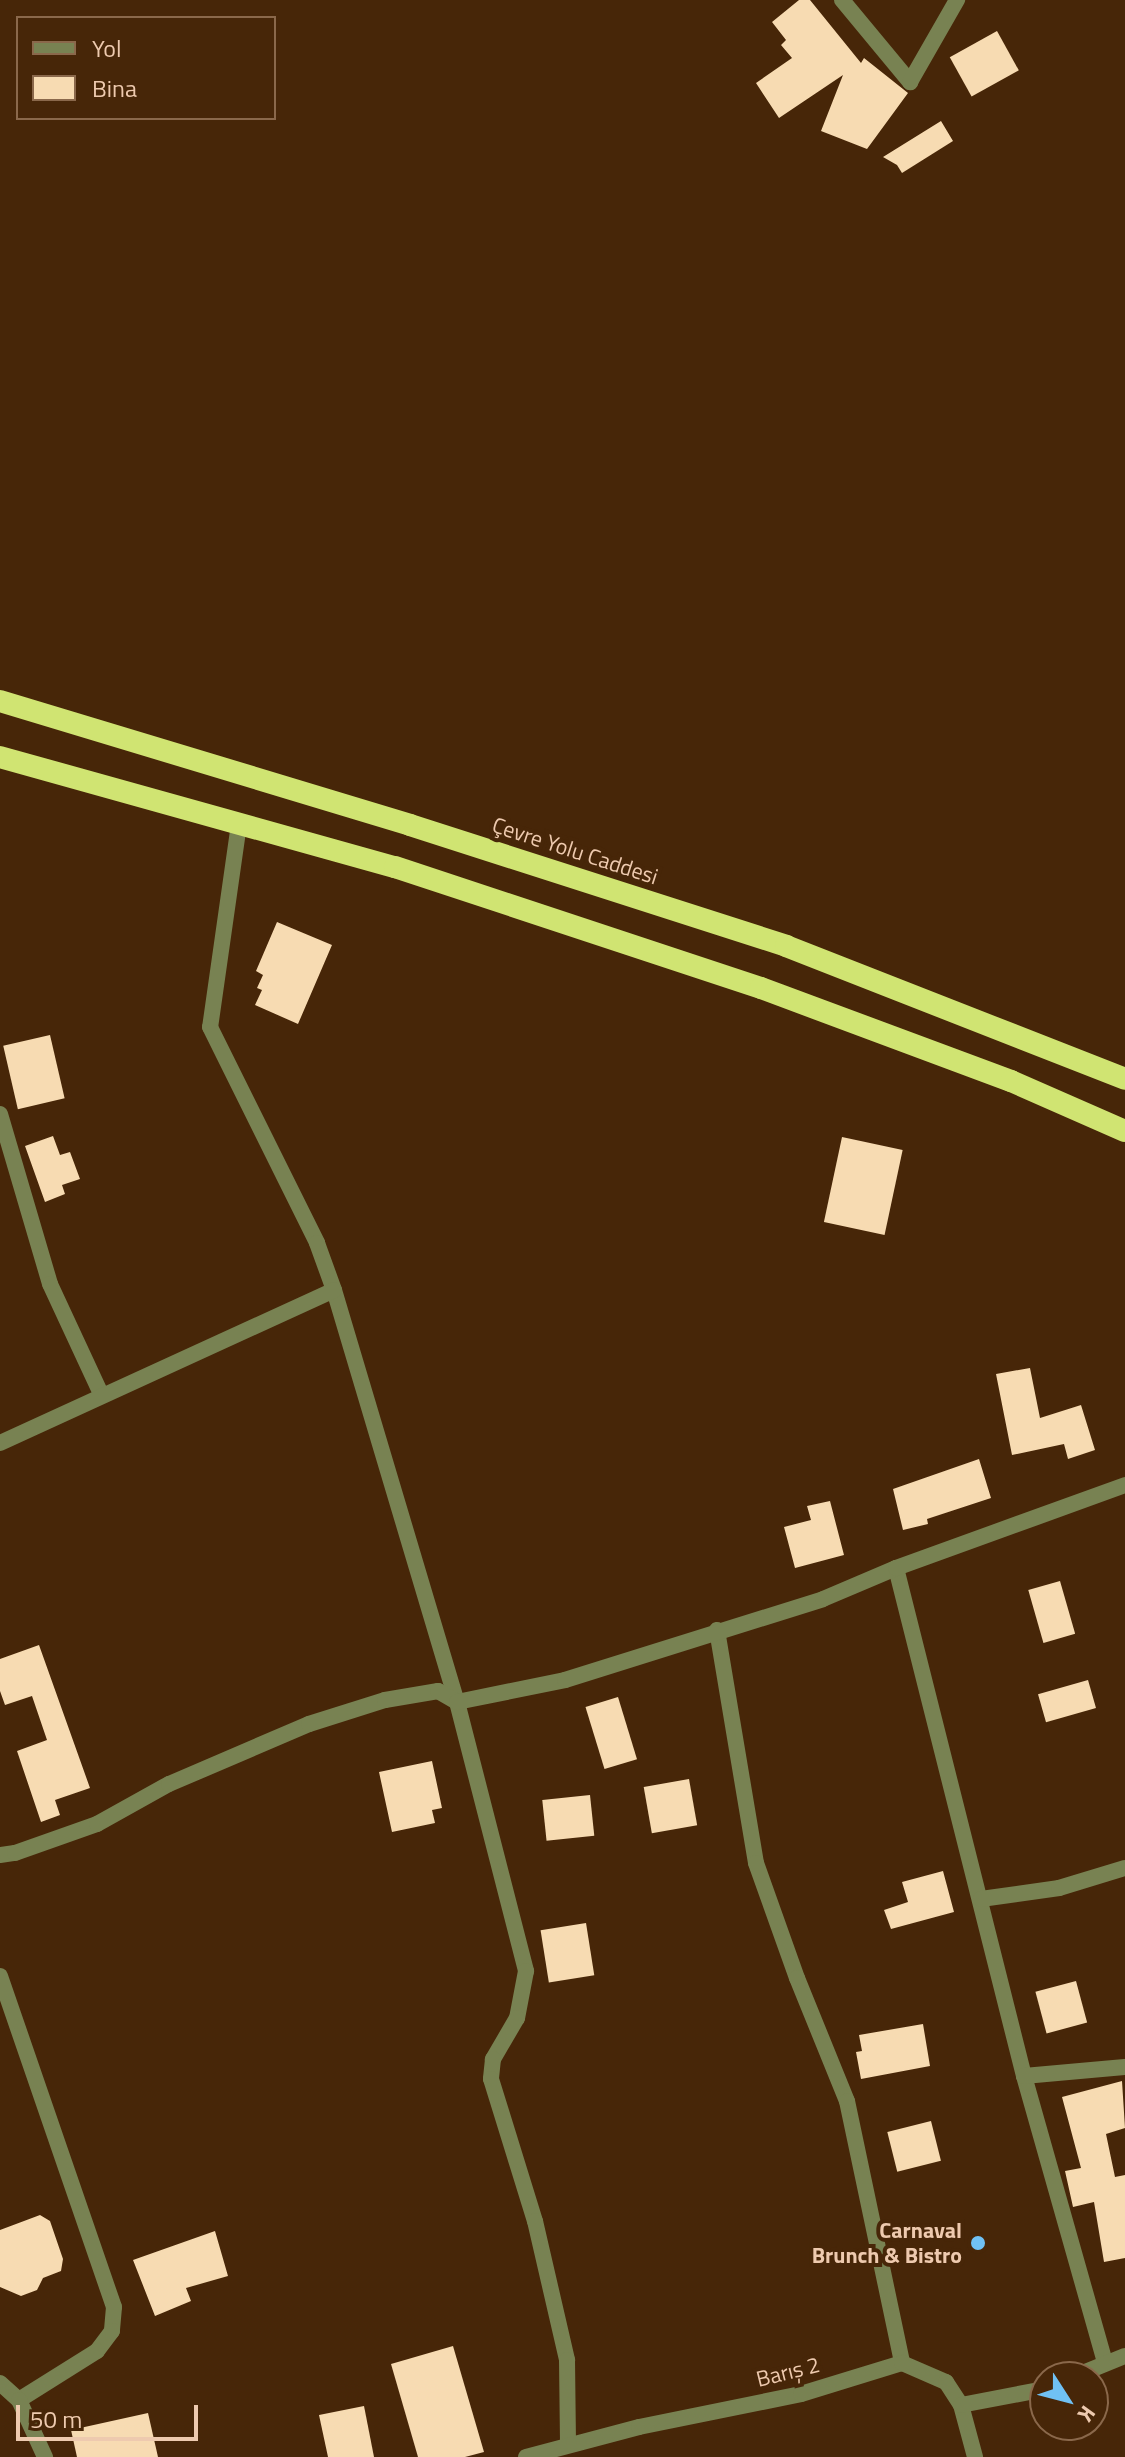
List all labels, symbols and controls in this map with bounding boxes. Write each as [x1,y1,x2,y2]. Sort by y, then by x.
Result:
legend [16,16,276,120]
text: Yol [92,30,121,66]
text: Bina [92,70,137,106]
street label: Çevre Yolu Caddesi [489,812,661,890]
place label: Carnaval Brunch & Bistro [812,2217,962,2268]
marker: Carnaval Brunch & Bistro [969,2234,987,2252]
street label: Barış 2 [754,2351,822,2393]
north arrow [1029,2361,1109,2441]
scale bar [20,2389,202,2439]
text: K [1069,2399,1104,2429]
text: 50 m [30,2401,82,2437]

